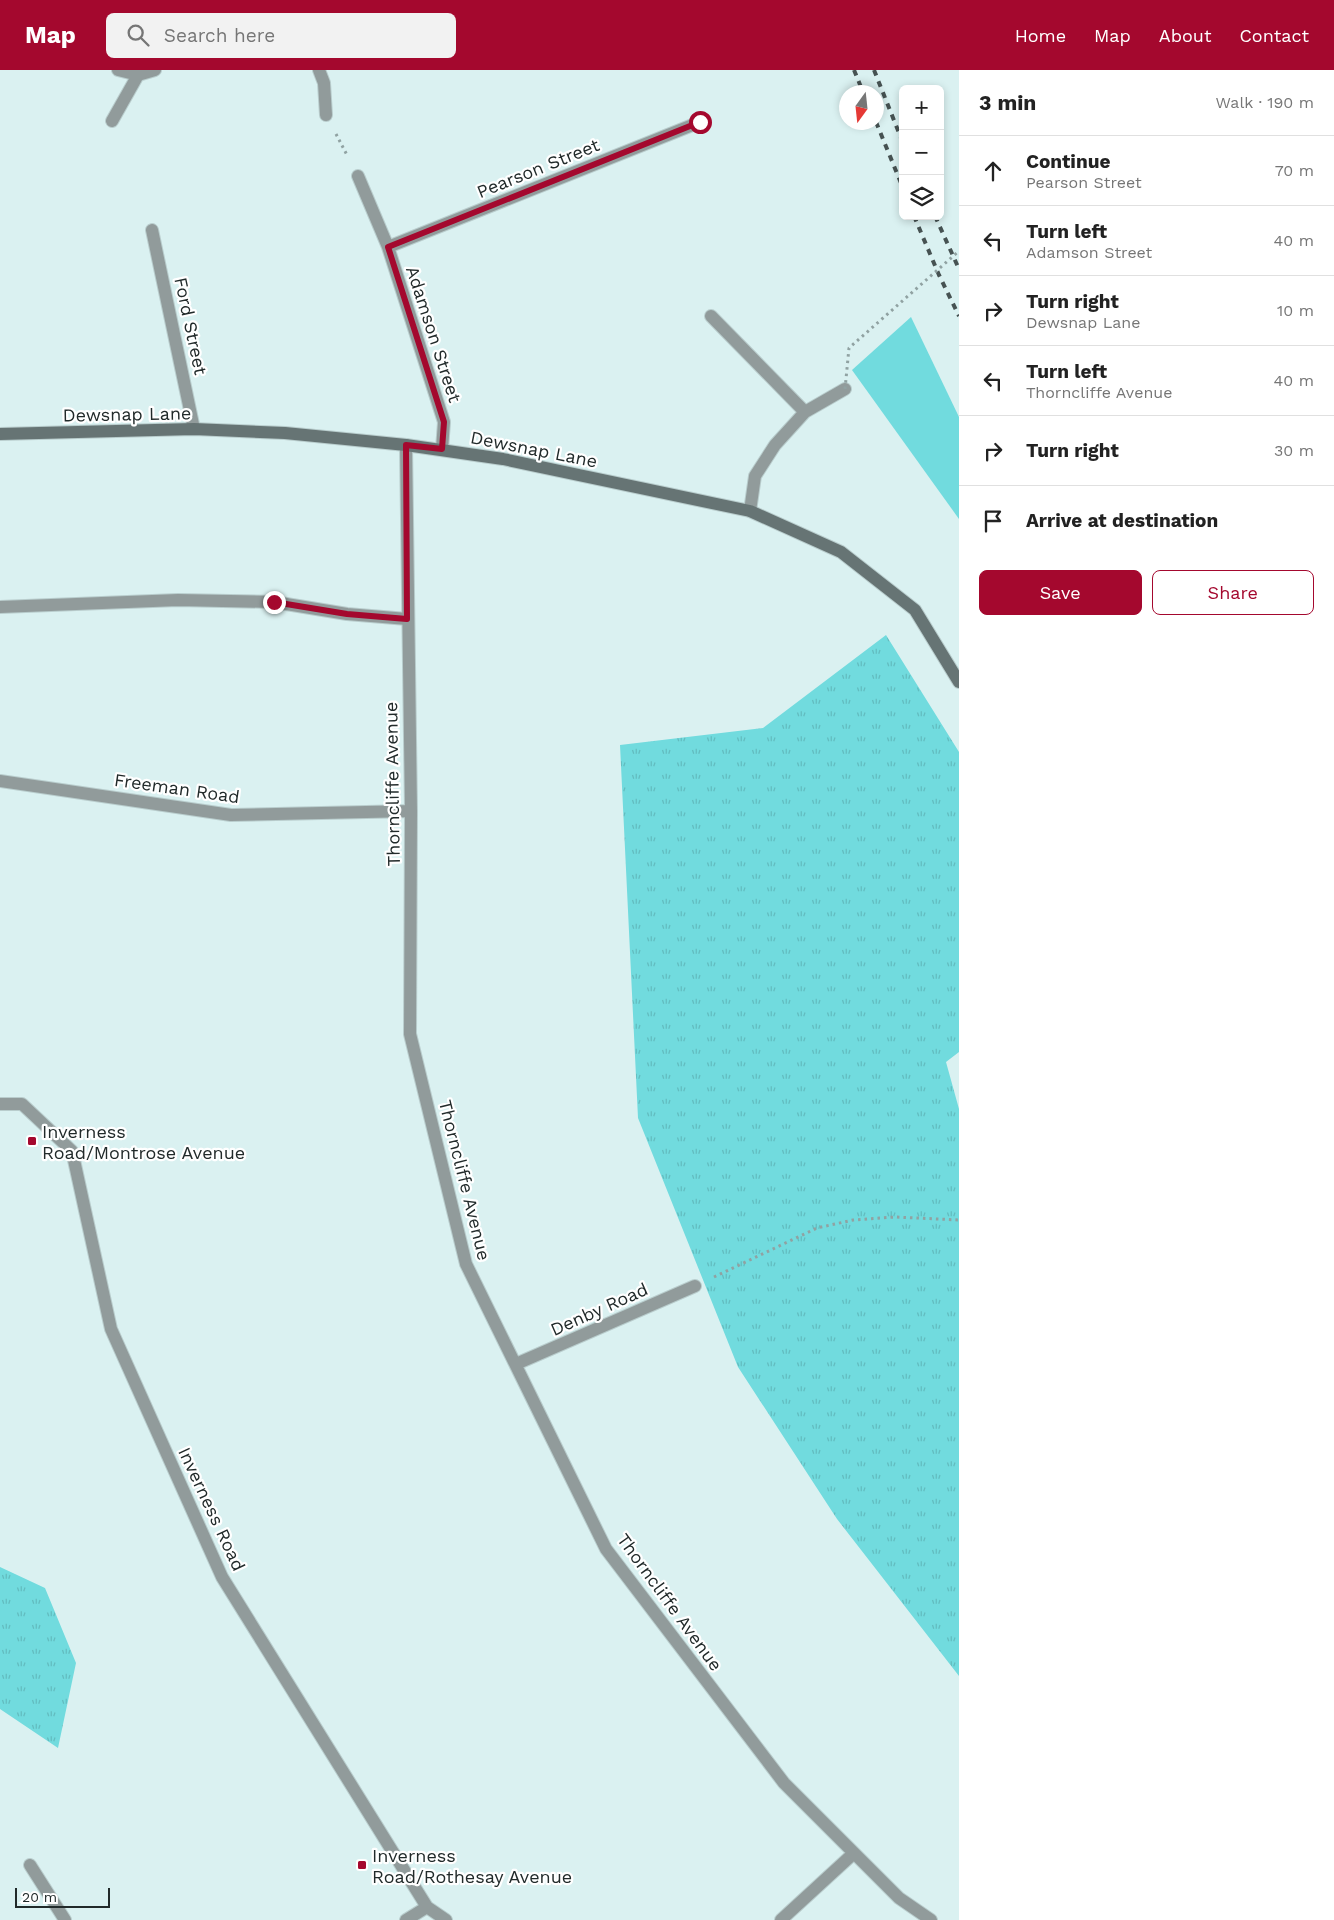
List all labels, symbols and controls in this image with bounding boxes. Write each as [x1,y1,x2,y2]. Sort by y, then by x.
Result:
search box [106,13,456,58]
text: Map [25,21,76,49]
icon: search [124,21,152,49]
text: Search here [164,24,275,47]
text: Home [1015,25,1066,46]
text: Map [1094,25,1131,46]
text: About [1159,25,1211,46]
text: Contact [1239,25,1309,46]
north arrow [839,85,884,130]
map controls [899,85,944,220]
button: + [899,85,944,130]
text: 3 min [979,90,1036,115]
text: Walk · 190 m [1216,93,1314,112]
route start [689,111,712,134]
button: − [899,130,944,175]
street label: Pearson Street [474,134,603,202]
text: Continue [1026,150,1110,173]
icon: ahead [979,157,1007,185]
text: 70 m [1275,161,1314,180]
text: Pearson Street [1026,173,1142,192]
button: layers [899,175,944,220]
text: Turn left [1026,220,1107,243]
icon: left [979,227,1007,255]
text: 40 m [1274,231,1314,250]
text: Adamson Street [1026,243,1152,262]
street label: Adamson Street [402,263,466,405]
street label: Ford Street [170,275,212,377]
text: Turn right [1026,290,1119,313]
icon: right [979,297,1007,325]
text: 10 m [1277,301,1314,320]
text: Dewsnap Lane [1026,313,1140,332]
text: Turn left [1026,360,1107,383]
icon: left [979,367,1007,395]
text: 40 m [1274,371,1314,390]
text: Thorncliffe Avenue [1026,383,1172,402]
street label: Dewsnap Lane [62,402,192,426]
street label: Dewsnap Lane [469,426,599,472]
icon: right [979,437,1007,465]
text: Turn right [1026,439,1119,462]
text: 30 m [1274,441,1314,460]
icon: arrive [979,507,1007,535]
text: Arrive at destination [1026,509,1218,532]
button: Save [979,570,1142,615]
button: Share [1152,570,1314,615]
route end [263,591,286,614]
street label: Thorncliffe Avenue [380,701,404,867]
street label: Freeman Road [113,769,241,807]
street label: Thorncliffe Avenue [435,1098,495,1262]
place label: Inverness Road/Montrose Avenue [42,1121,245,1163]
marker: Inverness Road/Montrose Avenue [26,1135,38,1147]
street label: Denby Road [547,1278,651,1340]
street label: Inverness Road [174,1444,250,1574]
street label: Thorncliffe Avenue [613,1529,727,1675]
place label: Inverness Road/Rothesay Avenue [372,1845,572,1887]
marker: Inverness Road/Rothesay Avenue [356,1859,368,1871]
scale bar [15,1885,110,1908]
text: 20 m [22,1889,57,1905]

